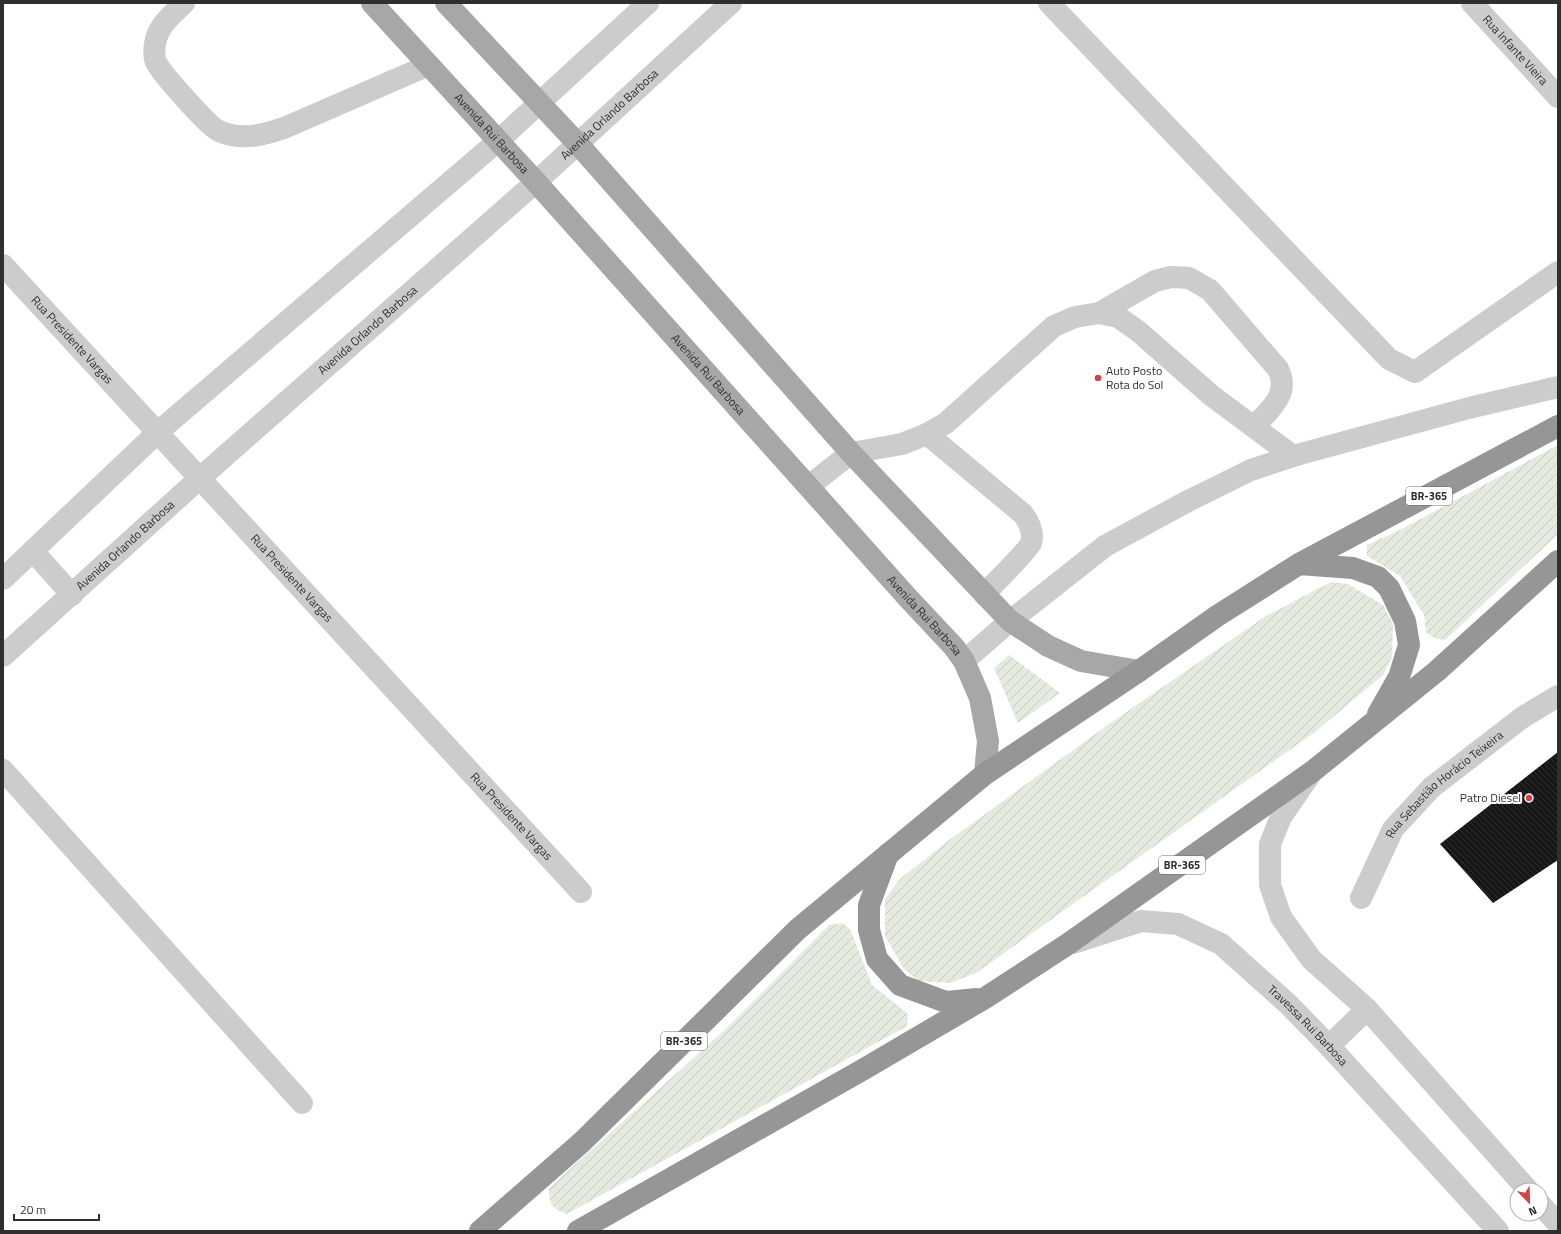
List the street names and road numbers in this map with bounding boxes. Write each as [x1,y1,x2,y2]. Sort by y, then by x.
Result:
street label: Rua Infante Vieira [1478,10,1553,89]
street label: Avenida Orlando Barbosa [556,64,662,164]
street label: Avenida Rui Barbosa [450,89,534,178]
street label: Avenida Orlando Barbosa [313,281,421,379]
street label: Rua Presidente Vargas [27,291,118,388]
street label: Avenida Rui Barbosa [667,329,750,419]
road number: BR-365 [1406,487,1452,505]
street label: Avenida Orlando Barbosa [71,495,179,595]
street label: Rua Presidente Vargas [246,529,338,627]
street label: Avenida Rui Barbosa [883,571,967,659]
street label: Rua Sebastião Horácio Teixeira [1380,726,1507,841]
street label: Rua Presidente Vargas [466,768,558,865]
road number: BR-365 [1159,856,1205,874]
street label: Travessa Rui Barbosa [1263,980,1353,1070]
road number: BR-365 [661,1032,707,1050]

